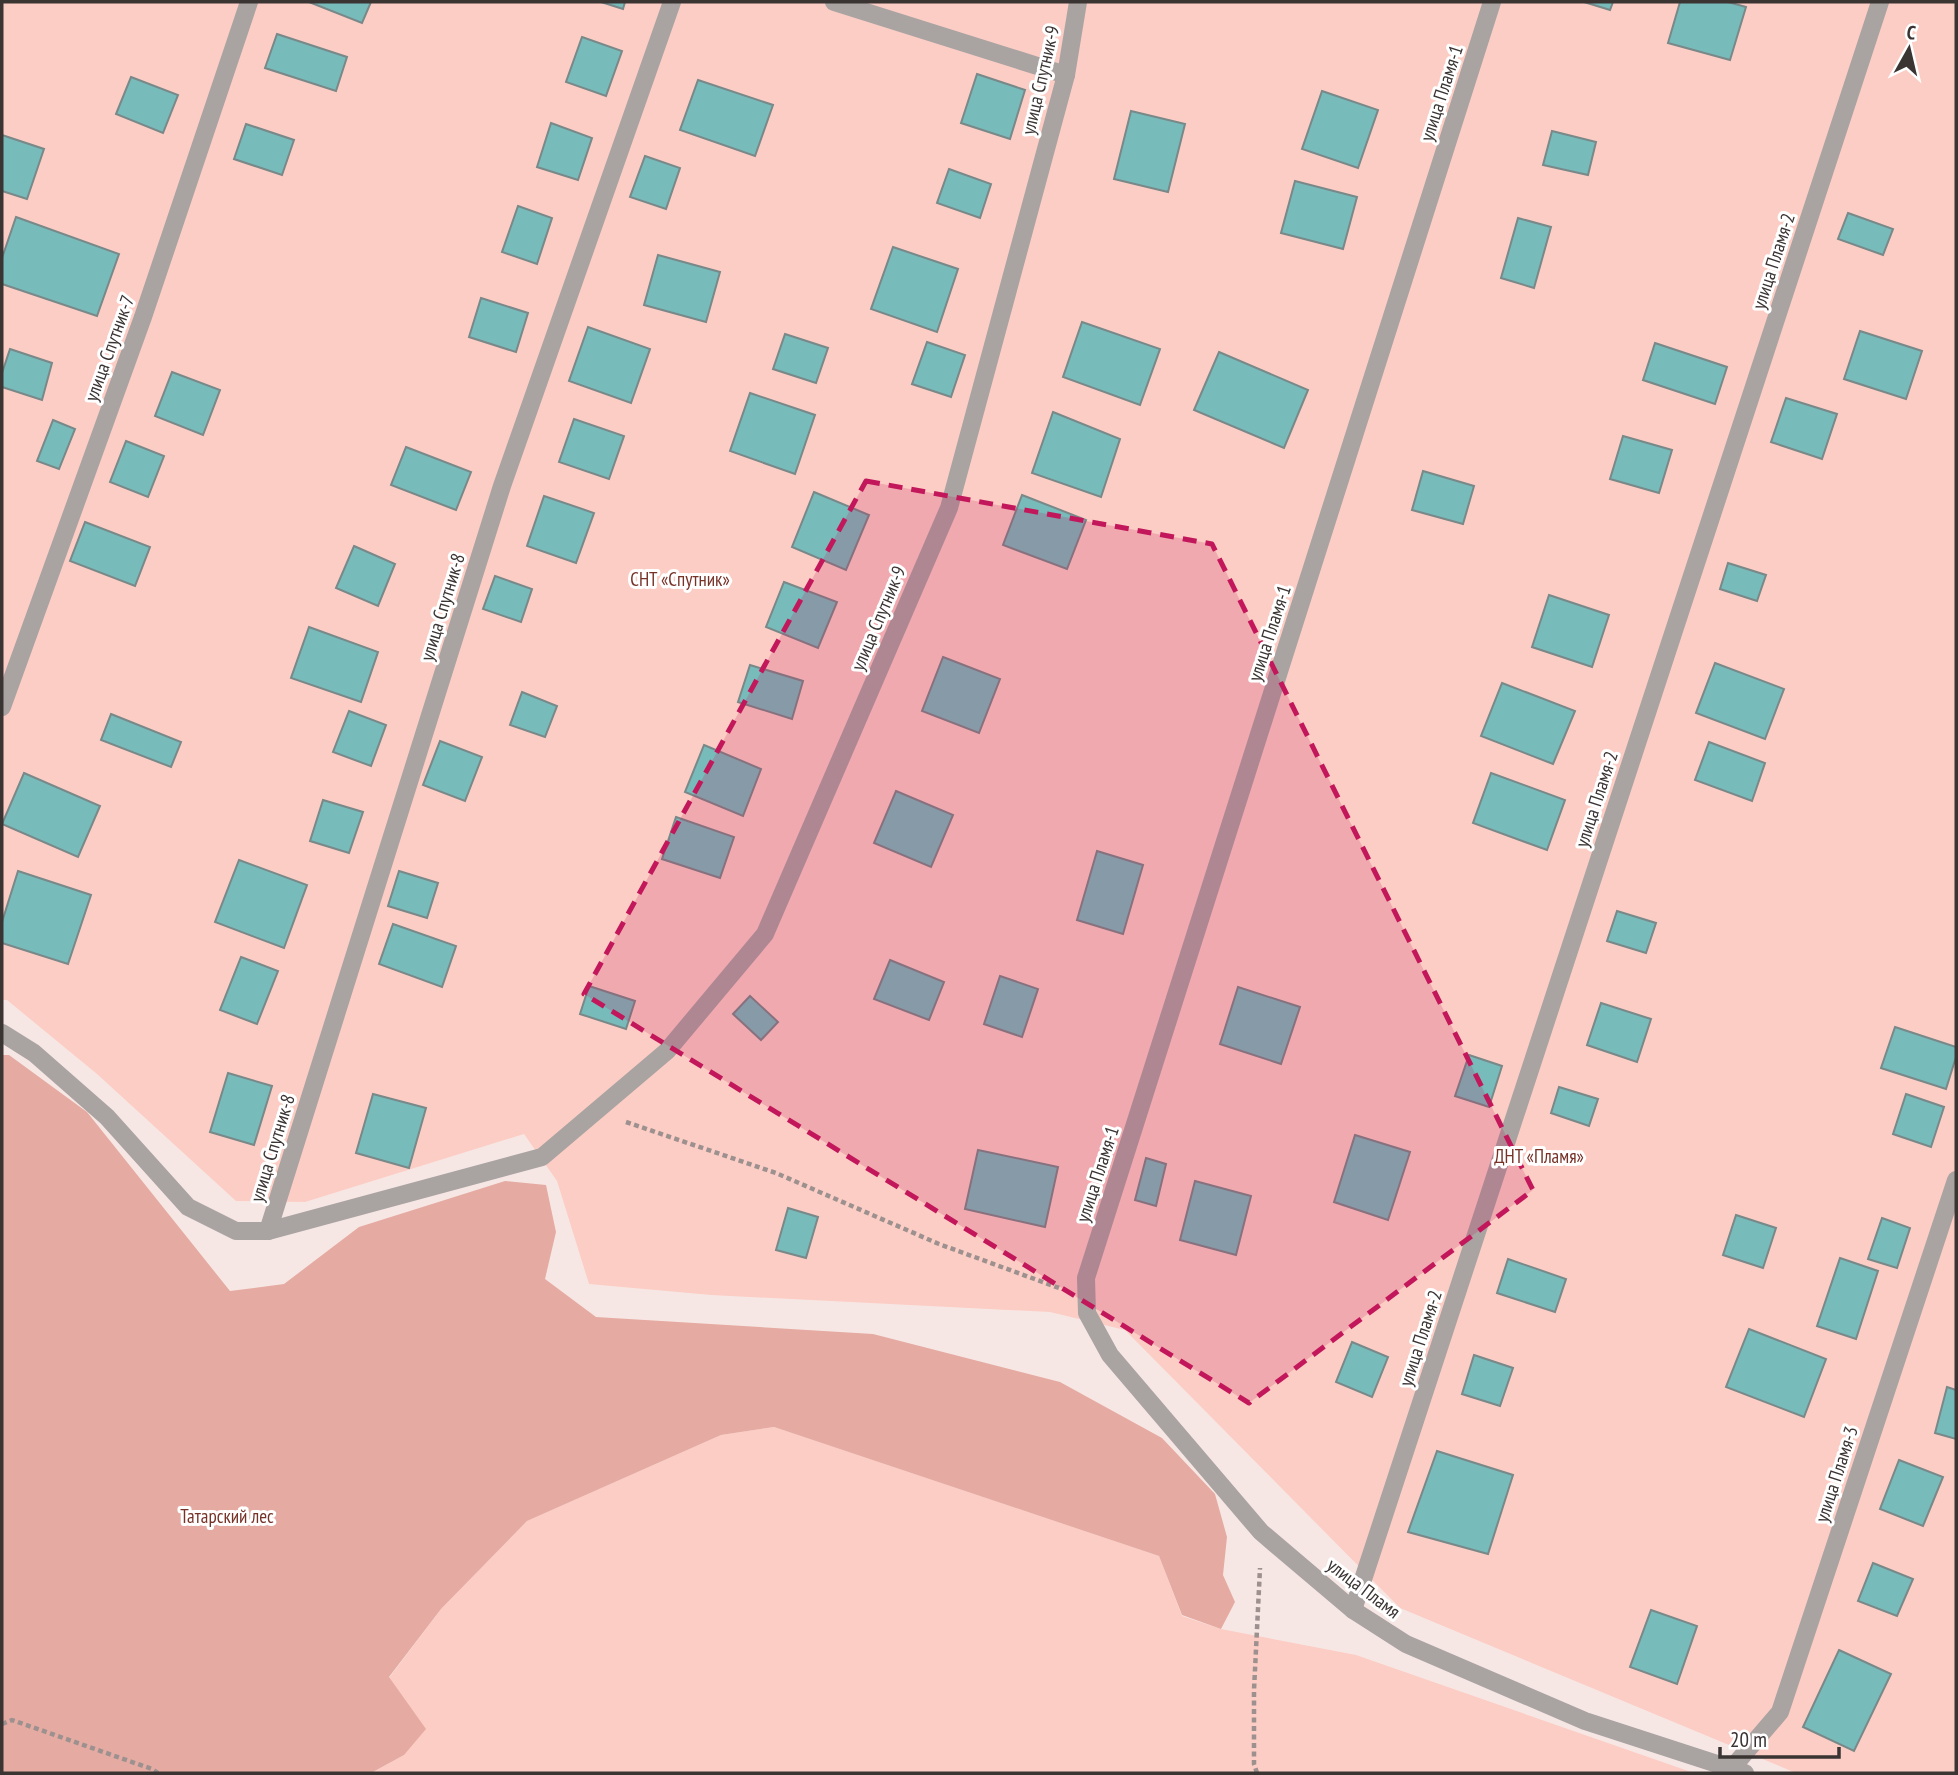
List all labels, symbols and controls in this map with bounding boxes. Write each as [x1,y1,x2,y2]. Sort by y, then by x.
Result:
north arrow [1874,14,1944,84]
text: С [1905,20,1918,45]
street label: улица Спутник-9 [1016,23,1064,137]
street label: улица Пламя-1 [1414,42,1468,144]
street label: улица Пламя-2 [1746,210,1800,312]
street label: улица Спутник-7 [79,292,139,404]
street label: улица Спутник-8 [414,550,470,664]
street label: улица Спутник-9 [845,562,911,674]
park label: СНТ «Спутник» [630,567,730,591]
street label: улица Пламя-1 [1242,582,1296,684]
street label: улица Пламя-2 [1569,748,1623,850]
street label: улица Спутник-8 [244,1091,300,1205]
street label: улица Пламя-1 [1070,1123,1124,1225]
park label: ДНТ «Пламя» [1494,1144,1584,1168]
street label: улица Пламя-2 [1393,1287,1447,1389]
street label: улица Пламя-3 [1809,1423,1863,1525]
park label: Татарский лес [180,1504,274,1528]
street label: улица Пламя [1323,1553,1405,1623]
scale bar [1720,1716,1839,1760]
text: 20 m [1730,1726,1767,1753]

